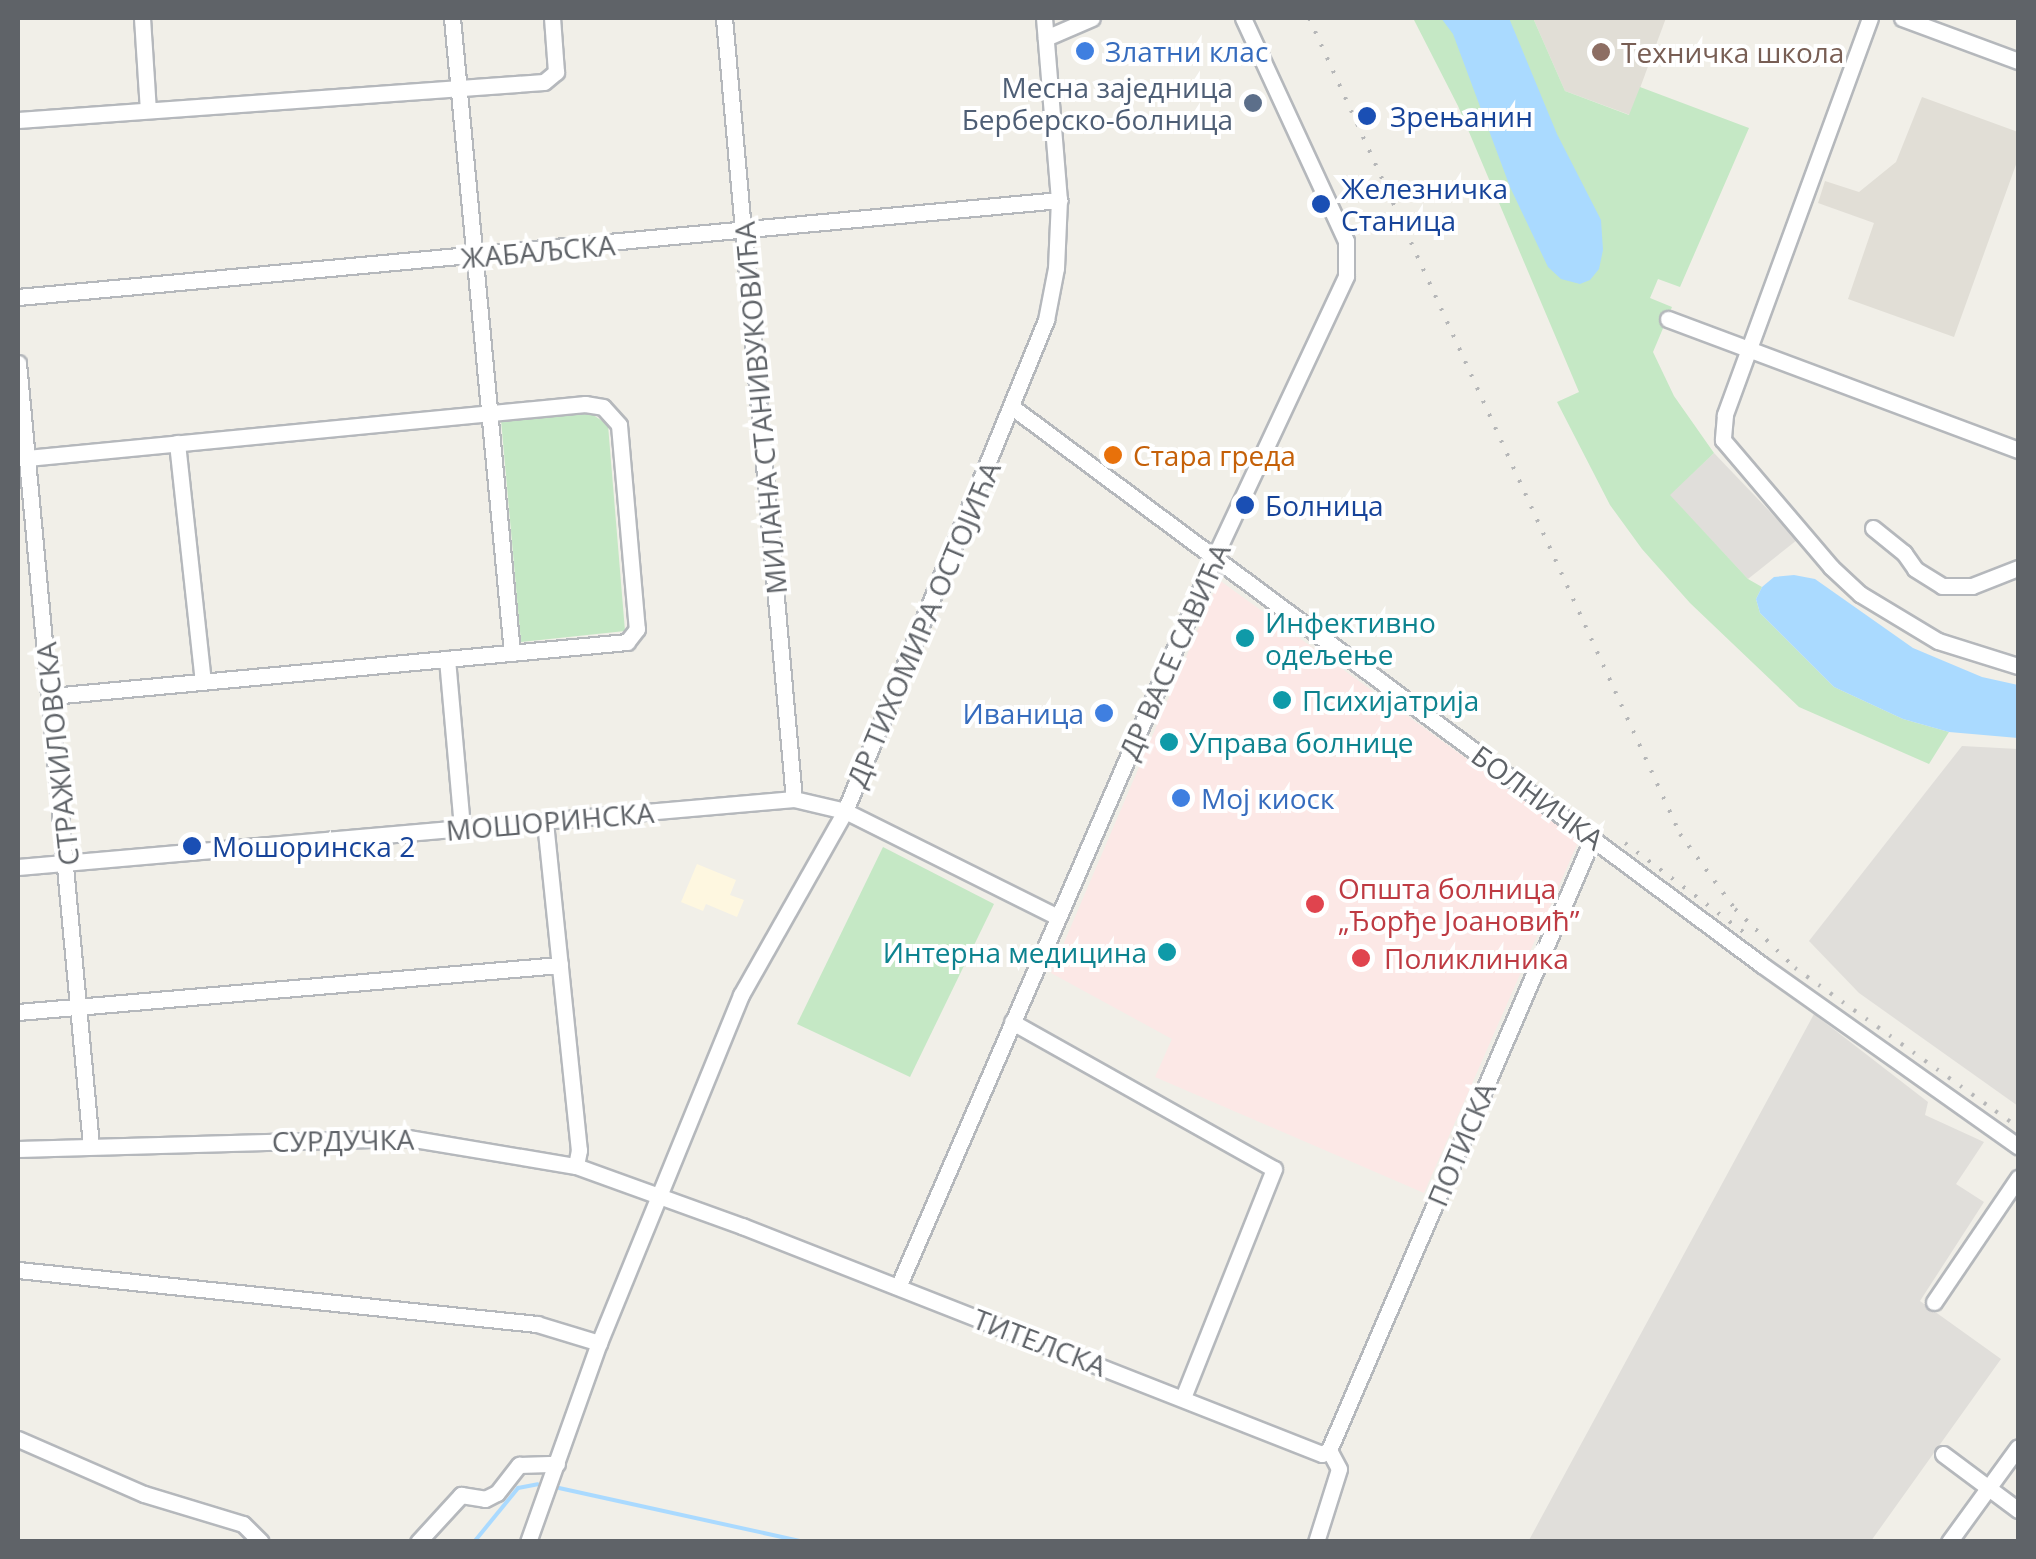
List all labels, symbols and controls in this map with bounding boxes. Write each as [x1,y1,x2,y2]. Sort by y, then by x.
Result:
place label: Златни клас [1105,34,1268,68]
place label: Техничка школа [1621,35,1844,69]
marker: Златни клас [1074,40,1096,62]
marker: Техничка школа [1590,41,1612,63]
place label: Месна заједница Берберско-болница [962,70,1233,136]
marker: Месна заједница Берберско-болница [1242,92,1264,114]
place label: Зрењанин [1390,99,1533,133]
marker: Зрењанин [1354,103,1380,129]
place label: Железничка Станица [1341,171,1508,237]
marker: Железничка Станица [1310,193,1332,215]
street label: МИЛАНА СТАНИВУКОВИЋА [727,220,793,596]
street label: ЖАБАЉСКА [459,228,617,274]
place label: Стара греда [1133,438,1296,472]
marker: Стара греда [1102,444,1124,466]
street label: ДР ТИХОМИРА ОСТОЈИЋА [839,456,1007,792]
place label: Болница [1265,488,1384,522]
marker: Болница [1234,494,1256,516]
street label: ДР ВАСЕ САВИЋА [1111,538,1237,764]
place label: Инфективно одељење [1265,605,1436,671]
marker: Инфективно одељење [1234,627,1256,649]
street label: СТРАЖИЛОВСКА [29,641,85,867]
place label: Психијатрија [1302,683,1479,717]
marker: Психијатрија [1271,689,1293,711]
place label: Иваница [962,696,1084,730]
marker: Иваница [1093,702,1115,724]
place label: Управа болнице [1189,725,1414,759]
marker: Управа болнице [1158,731,1180,753]
street label: БОЛНИЧКА [1466,738,1610,856]
place label: Мој киоск [1201,781,1334,815]
marker: Мој киоск [1170,787,1192,809]
street label: МОШОРИНСКА [445,795,655,847]
place label: Мошоринска 2 [212,829,415,863]
marker: Мошоринска 2 [181,835,203,857]
place label: Општа болница „Ђорђе Јоановић” [1338,871,1579,937]
marker: Општа болница „Ђорђе Јоановић” [1302,891,1328,917]
place label: Интерна медицина [883,935,1147,969]
marker: Интерна медицина [1156,941,1178,963]
place label: Поликлиника [1384,941,1569,975]
marker: Поликлиника [1348,945,1374,971]
street label: ПОТИСКА [1420,1077,1502,1211]
street label: СУРДУЧКА [272,1122,414,1158]
street label: ТИТЕЛСКА [969,1301,1111,1383]

